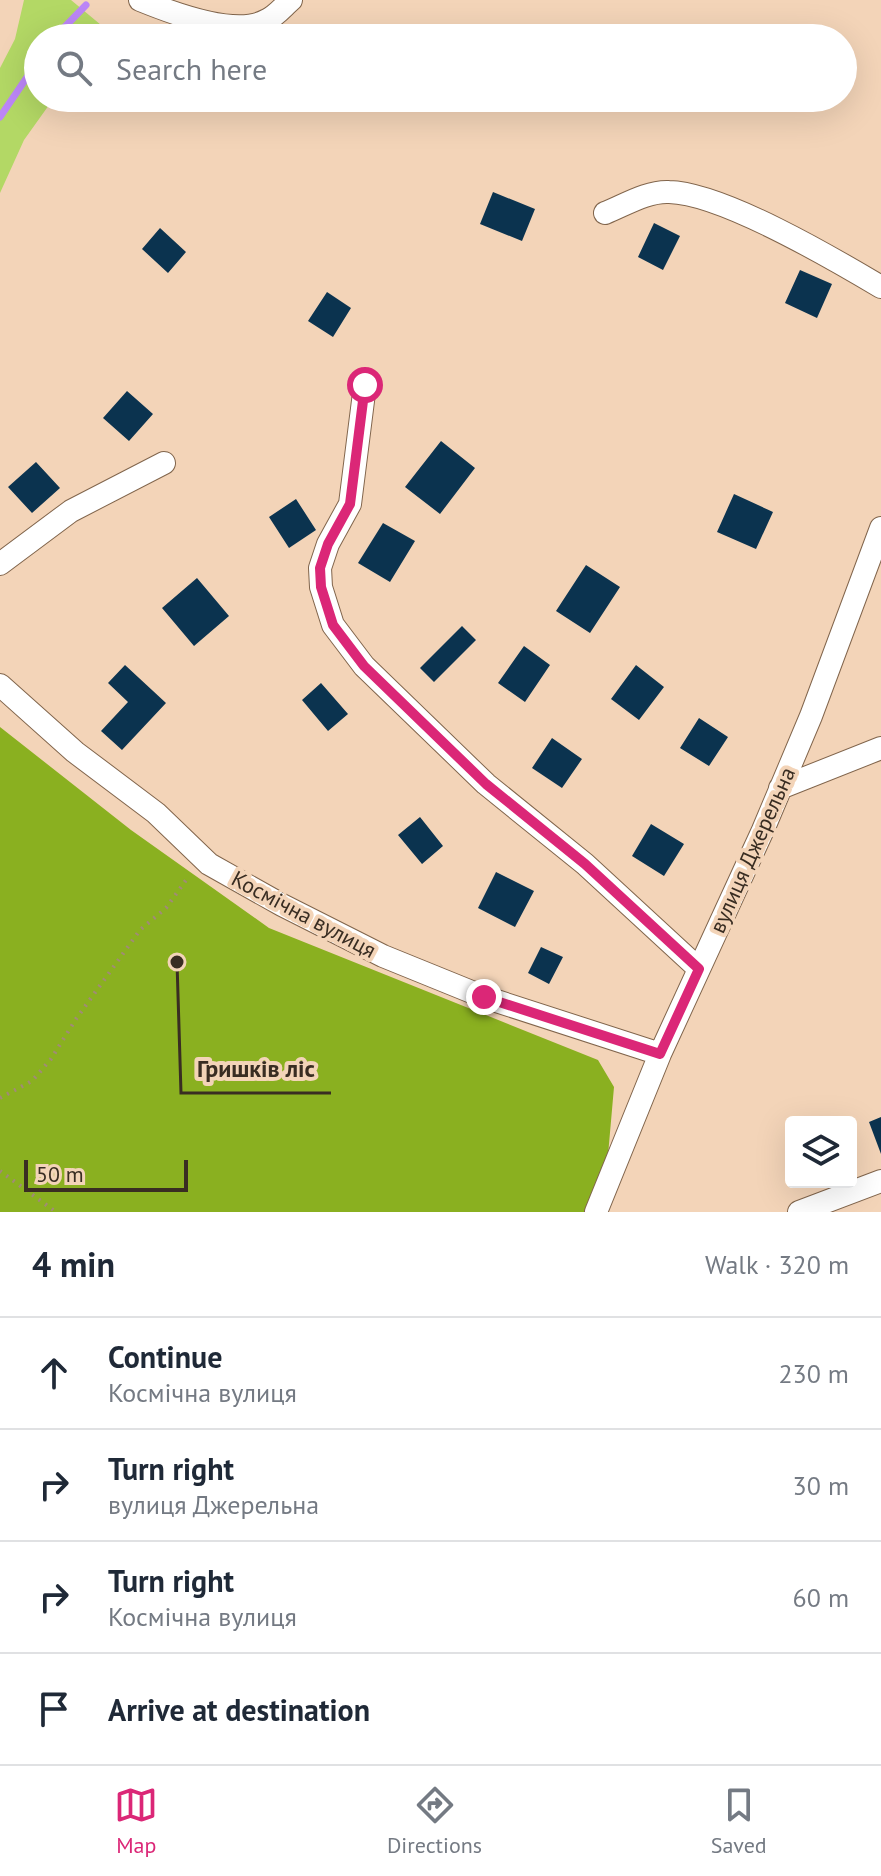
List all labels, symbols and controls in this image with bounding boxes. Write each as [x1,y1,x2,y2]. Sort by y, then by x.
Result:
search box [24,24,857,112]
icon: search [52,46,96,90]
text: Search here [116,49,267,88]
route start [347,367,383,403]
street label: вулиця Джерельна [703,763,801,937]
street label: Космічна вулиця [227,864,381,964]
route end [466,979,502,1015]
callout: Гришків ліс [181,1045,331,1093]
text: Гришків ліс [197,1053,315,1084]
map controls [785,1116,857,1188]
button: layers [785,1116,857,1188]
scale bar [24,1156,188,1192]
text: 50 m [36,1160,84,1188]
text: 4 min [32,1242,115,1286]
text: Walk · 320 m [705,1248,849,1281]
text: Continue [108,1337,222,1376]
icon: ahead [32,1351,76,1395]
text: 230 m [778,1357,849,1390]
text: Космічна вулиця [108,1376,297,1409]
text: Turn right [108,1449,234,1488]
icon: right [32,1463,76,1507]
text: 30 m [793,1469,849,1502]
text: вулиця Джерельна [108,1488,319,1521]
text: Turn right [108,1561,234,1600]
icon: right [32,1575,76,1619]
text: 60 m [793,1581,849,1614]
text: Космічна вулиця [108,1600,297,1633]
icon: arrive [32,1687,76,1731]
text: Arrive at destination [108,1690,370,1729]
tab: Map [114,1783,158,1859]
tab: Directions [387,1783,482,1859]
tab: Saved [711,1783,767,1859]

